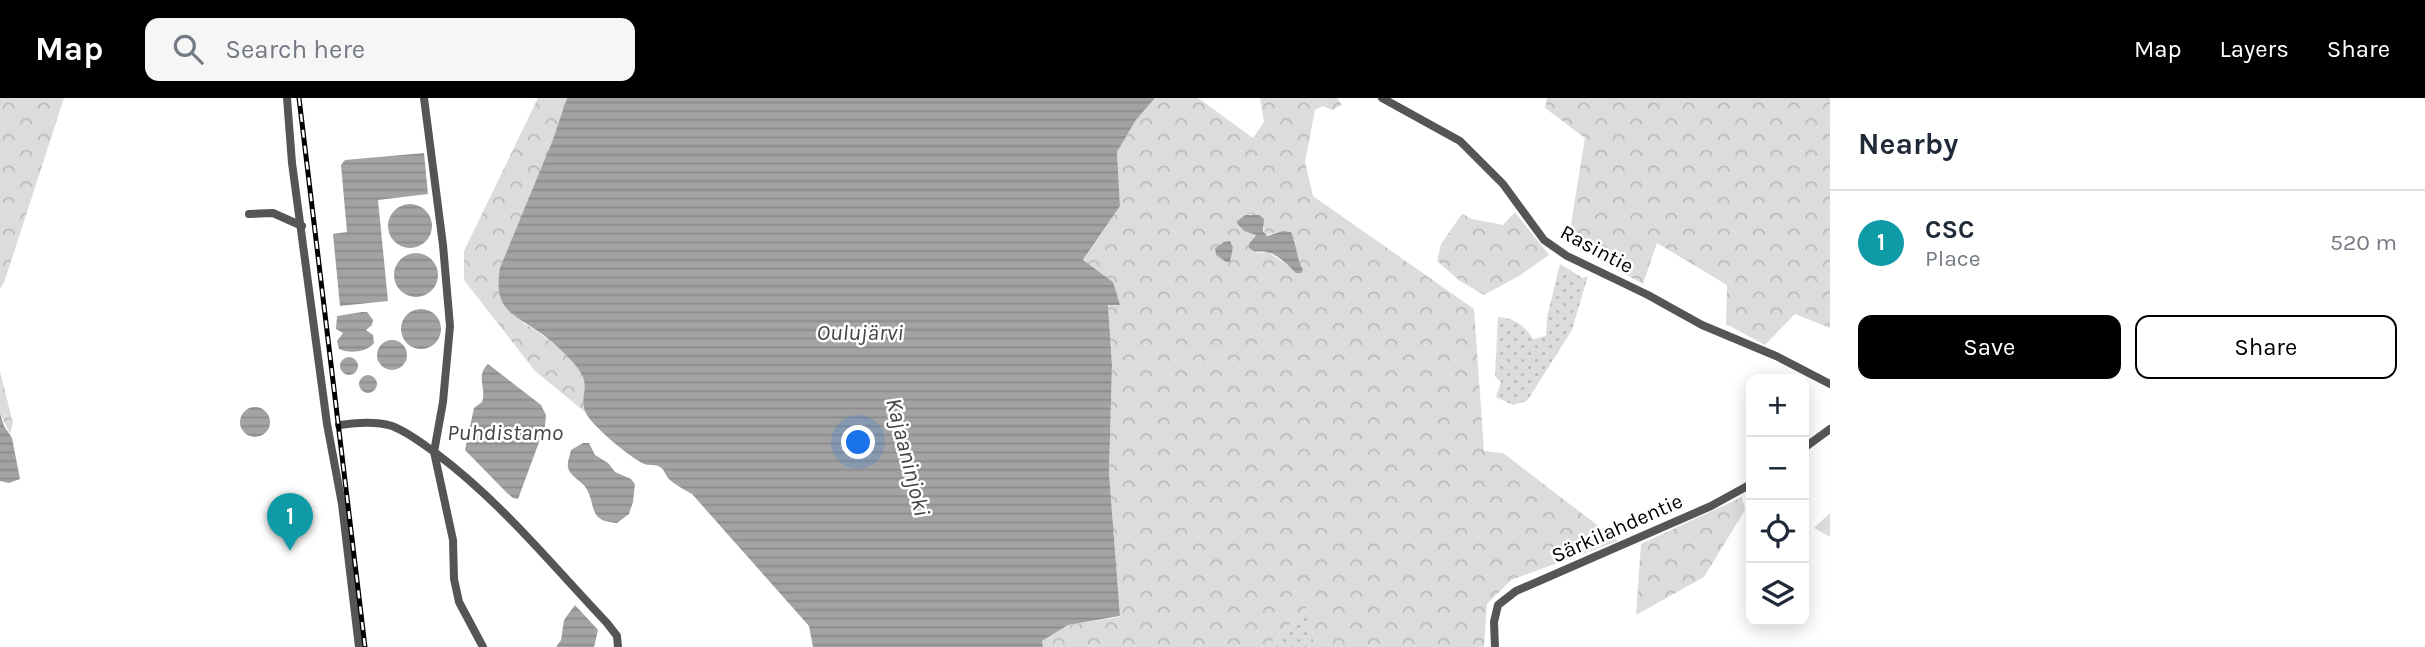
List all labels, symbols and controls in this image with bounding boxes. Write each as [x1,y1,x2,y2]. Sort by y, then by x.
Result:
search box [145,18,635,81]
text: Map [35,30,103,68]
icon: search [169,30,207,68]
text: Search here [225,34,365,65]
text: Map [2134,35,2182,63]
text: Layers [2220,35,2289,63]
text: Share [2327,35,2390,63]
text: Nearby [1858,126,1958,162]
text: CSC [1925,214,1975,245]
street label: Rasintie [1556,220,1638,278]
text: 1 [1877,229,1885,256]
text: 520 m [2330,229,2397,256]
text: Place [1925,245,1981,272]
button: Save [1858,315,2121,379]
button: Share [2135,315,2397,379]
water label: Oulujärvi [817,319,903,346]
map controls [1746,374,1809,626]
button: + [1746,374,1809,437]
water label: Kajaaninjoki [880,395,936,519]
water label: Puhdistamo [447,419,563,446]
your location [841,425,875,459]
button: − [1746,437,1809,500]
street label: Särkilahdentie [1548,488,1686,568]
pin: 1 [267,493,313,551]
button: locate [1746,500,1809,563]
button: layers [1746,563,1809,626]

